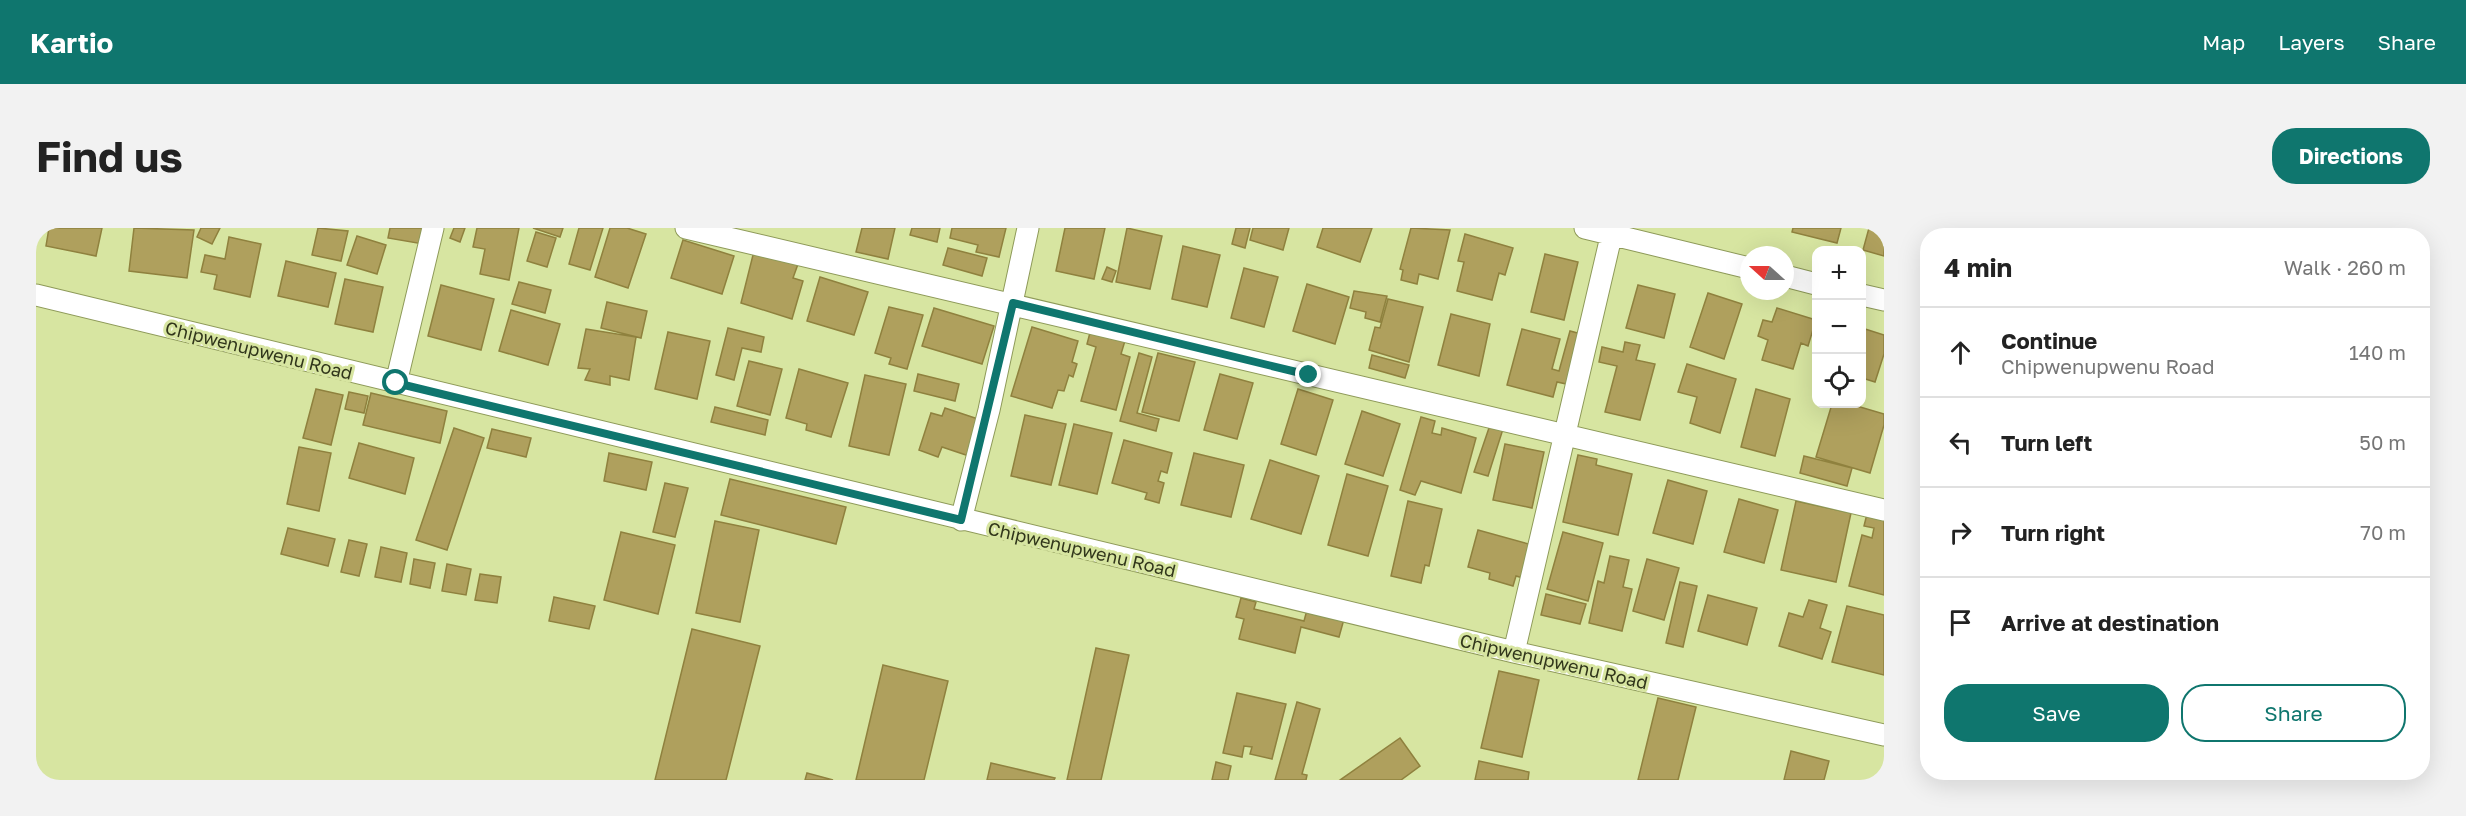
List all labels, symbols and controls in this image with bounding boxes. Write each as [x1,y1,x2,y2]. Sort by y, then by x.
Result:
text: Kartio [30,26,113,59]
text: Map [2202,29,2245,55]
text: Layers [2278,29,2345,55]
text: Share [2378,29,2436,55]
button: Directions [2272,128,2430,184]
text: Find us [36,131,183,181]
north arrow [1740,246,1794,300]
map controls [1812,246,1866,408]
button: + [1812,246,1866,300]
text: 4 min [1944,252,2012,283]
text: Walk · 260 m [2284,255,2406,279]
button: − [1812,300,1866,354]
street label: Chipwenupwenu Road [163,316,355,384]
text: Continue [2001,327,2097,354]
icon: ahead [1944,336,1977,369]
text: 140 m [2349,340,2406,364]
button: locate [1812,354,1866,408]
text: Chipwenupwenu Road [2001,354,2214,378]
route end [1295,361,1321,387]
route start [382,369,408,395]
icon: left [1944,426,1977,459]
text: Turn left [2001,429,2092,456]
text: 50 m [2359,430,2406,454]
icon: right [1944,516,1977,549]
street label: Chipwenupwenu Road [986,517,1178,581]
text: Turn right [2001,519,2105,546]
text: 70 m [2360,520,2406,544]
icon: arrive [1944,606,1977,639]
text: Arrive at destination [2001,609,2219,636]
street label: Chipwenupwenu Road [1458,629,1650,693]
button: Save [1944,684,2169,742]
button: Share [2181,684,2406,742]

